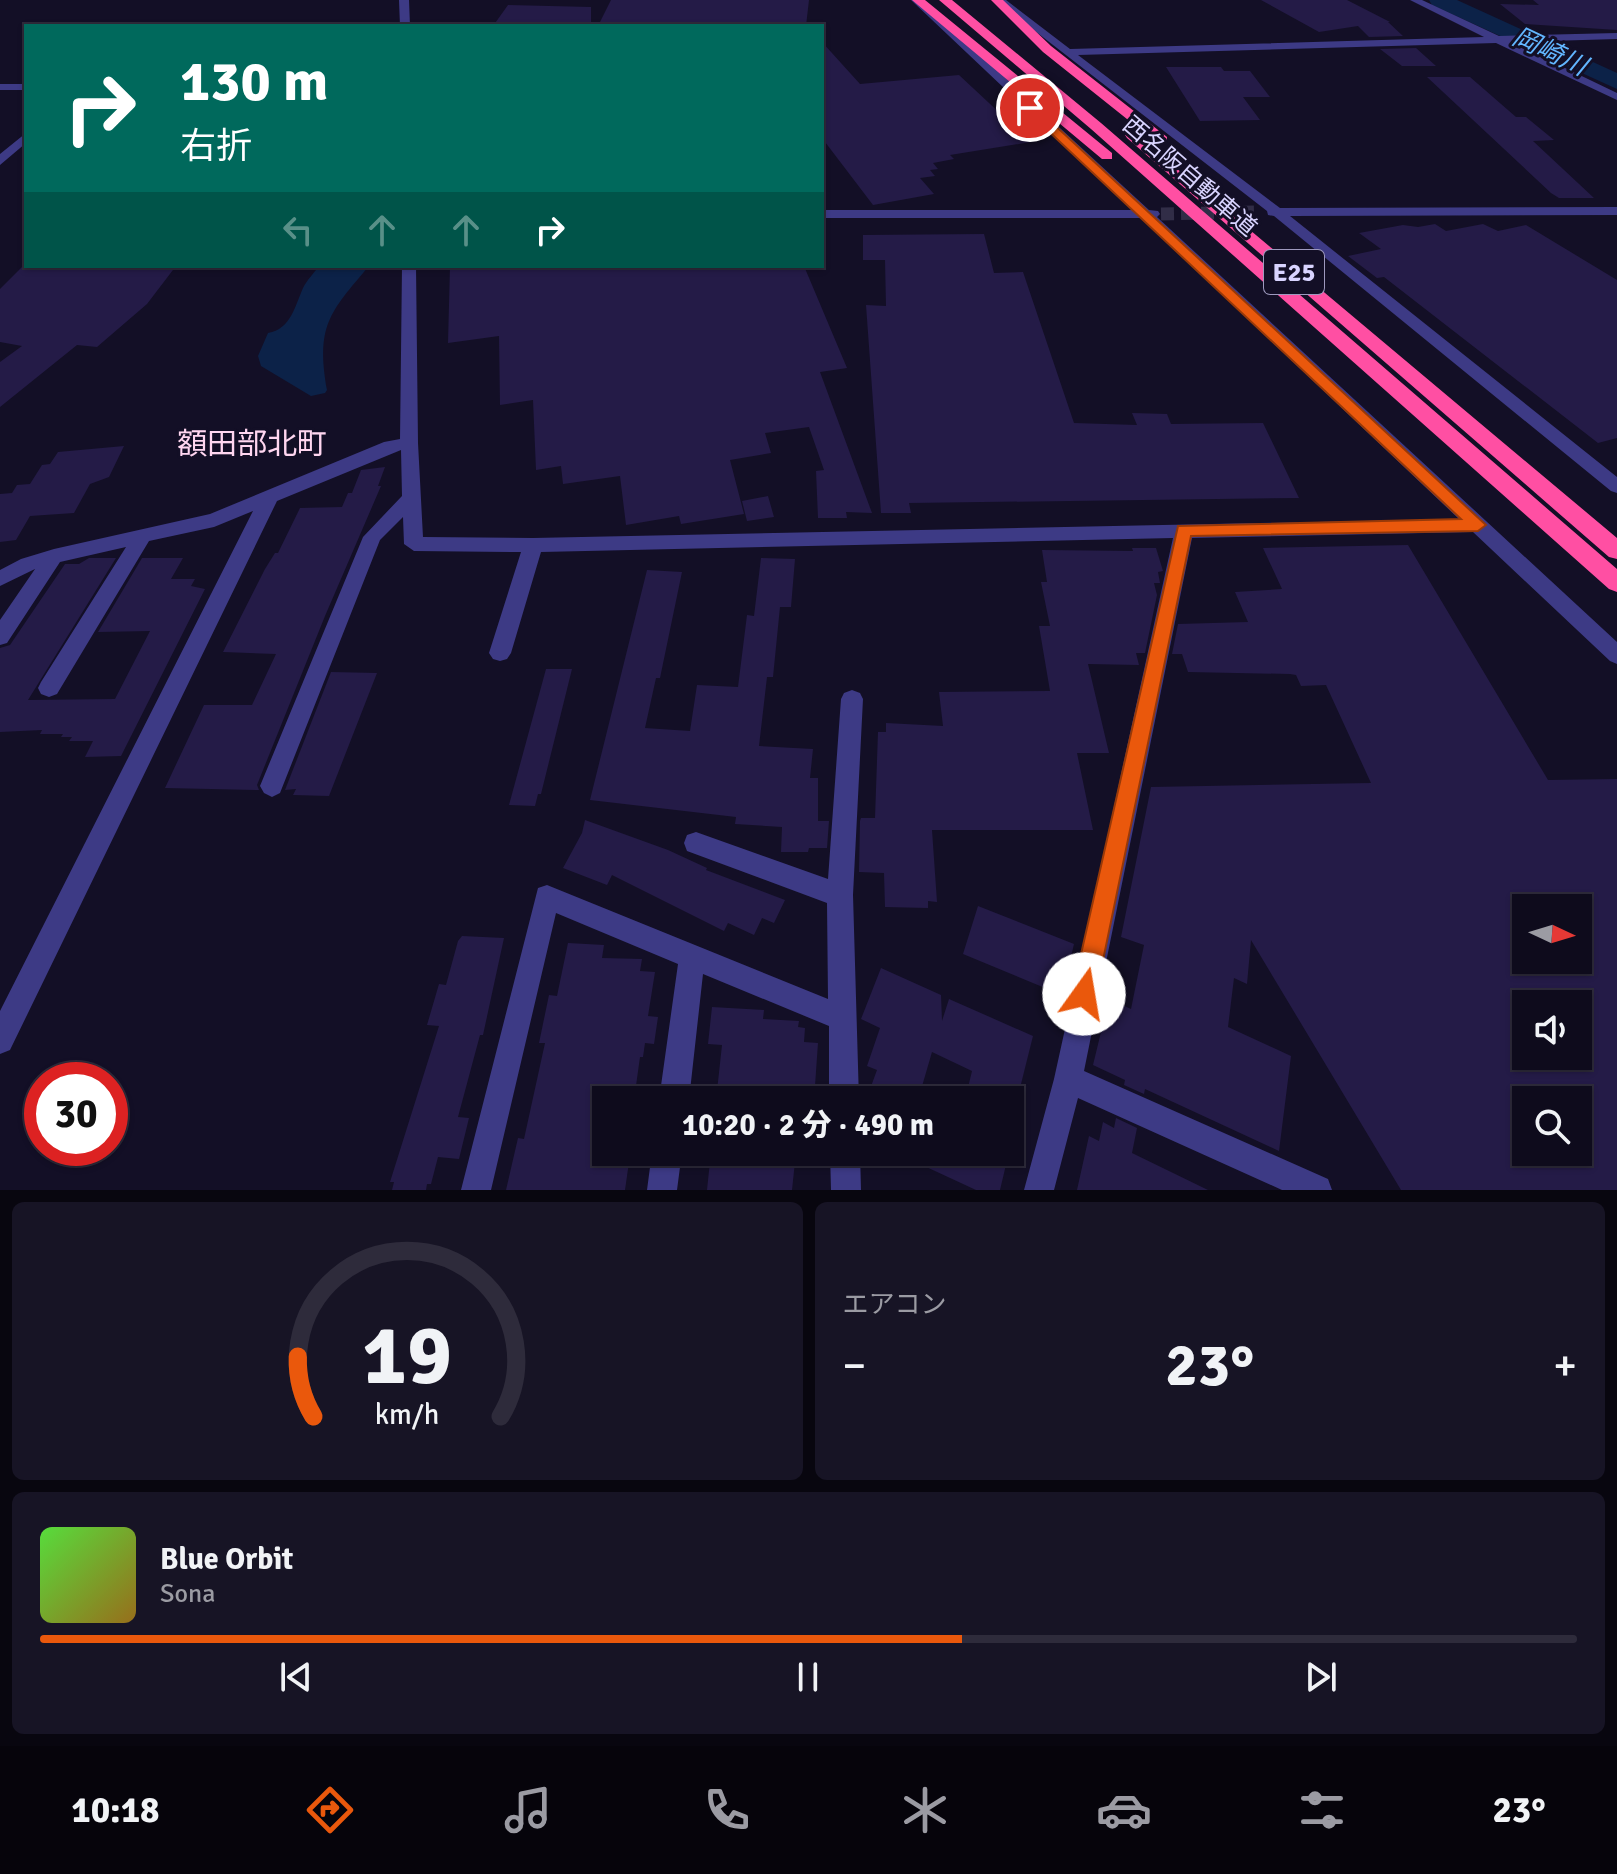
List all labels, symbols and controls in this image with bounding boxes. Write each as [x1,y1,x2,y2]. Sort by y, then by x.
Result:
water label: 岡崎川 [1507,21,1594,84]
text: 130 m [180,47,328,116]
icon: right [48,56,152,160]
pin [996,74,1064,142]
icon: arrive [1008,86,1052,130]
street label: 西名阪自動車道 [1117,110,1263,242]
text: 右折 [180,124,252,169]
icon: left [276,208,320,252]
icon: ahead [360,208,404,252]
icon: ahead [444,208,488,252]
icon: right [528,208,572,252]
road number: E25 [1264,250,1324,294]
district label: 額田部北町 [177,426,327,463]
north arrow [1512,894,1592,974]
map controls [1512,894,1592,1166]
position arrow [1042,952,1126,1036]
button: sound [1512,990,1592,1070]
speed limit sign: 30 [24,1062,128,1166]
button: search [1512,1086,1592,1166]
text: 10:20 · 2 分 · 490 m [682,1107,934,1144]
text: エアコン [843,1289,947,1321]
text: 19 [362,1305,452,1407]
text: 23° [1165,1329,1254,1403]
text: − [843,1339,866,1393]
text: + [1553,1339,1577,1393]
text: km/h [375,1397,440,1432]
text: Blue Orbit [160,1541,293,1578]
text: Sona [160,1578,215,1610]
icon: previous [274,1655,318,1699]
icon: pause [786,1655,830,1699]
icon: next [1299,1655,1343,1699]
icon: directions [302,1782,358,1838]
icon: music [500,1782,556,1838]
icon: phone [699,1782,755,1838]
icon: climate [897,1782,953,1838]
icon: car [1096,1782,1152,1838]
icon: filters [1294,1782,1350,1838]
text: 10:18 [71,1788,160,1833]
text: 23° [1492,1788,1546,1833]

